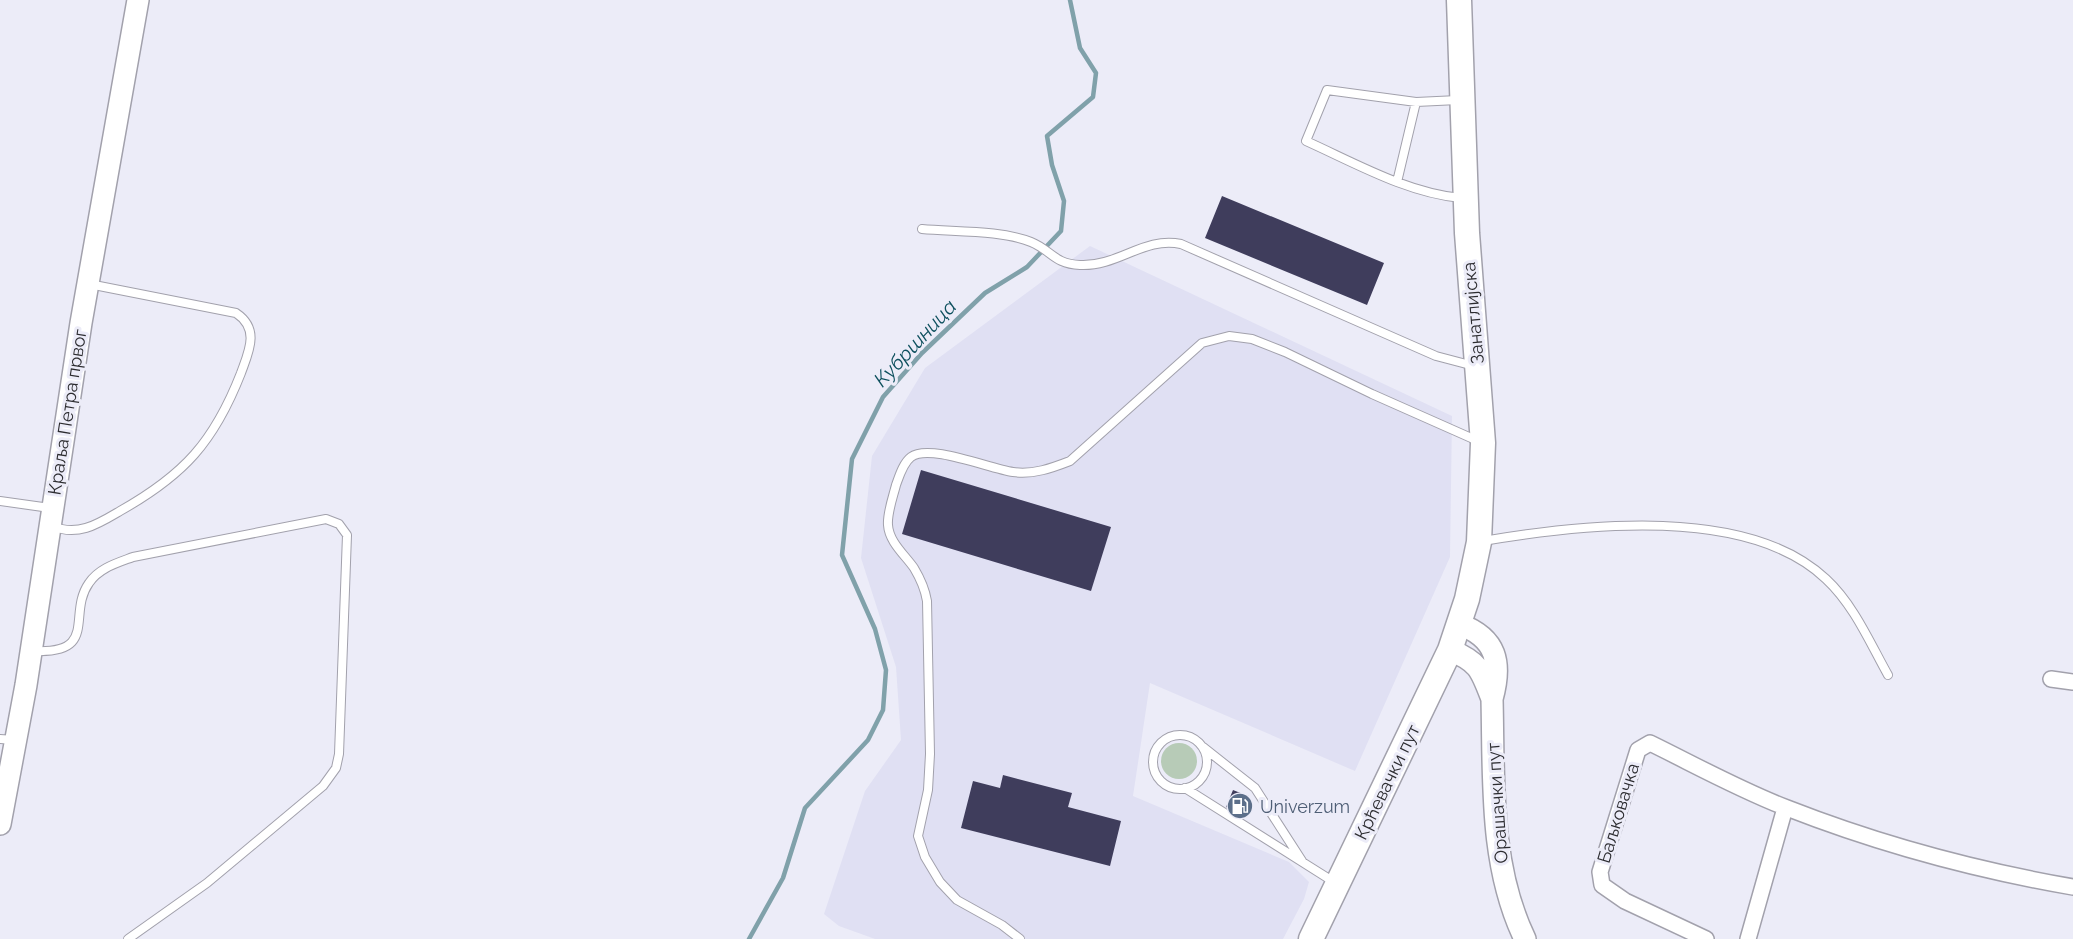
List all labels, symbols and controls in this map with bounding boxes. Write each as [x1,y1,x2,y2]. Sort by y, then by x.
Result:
street label: Занатлијска [1458,261,1488,365]
water label: Кубршница [869,295,961,391]
street label: Краља Петра првог [44,328,90,496]
street label: Крћевачки пут [1350,721,1424,843]
street label: Орашачки пут [1482,741,1512,864]
street label: Баљковачка [1593,760,1643,866]
fuel station icon: Univerzum [1225,791,1255,821]
place label: Univerzum [1260,796,1350,817]

